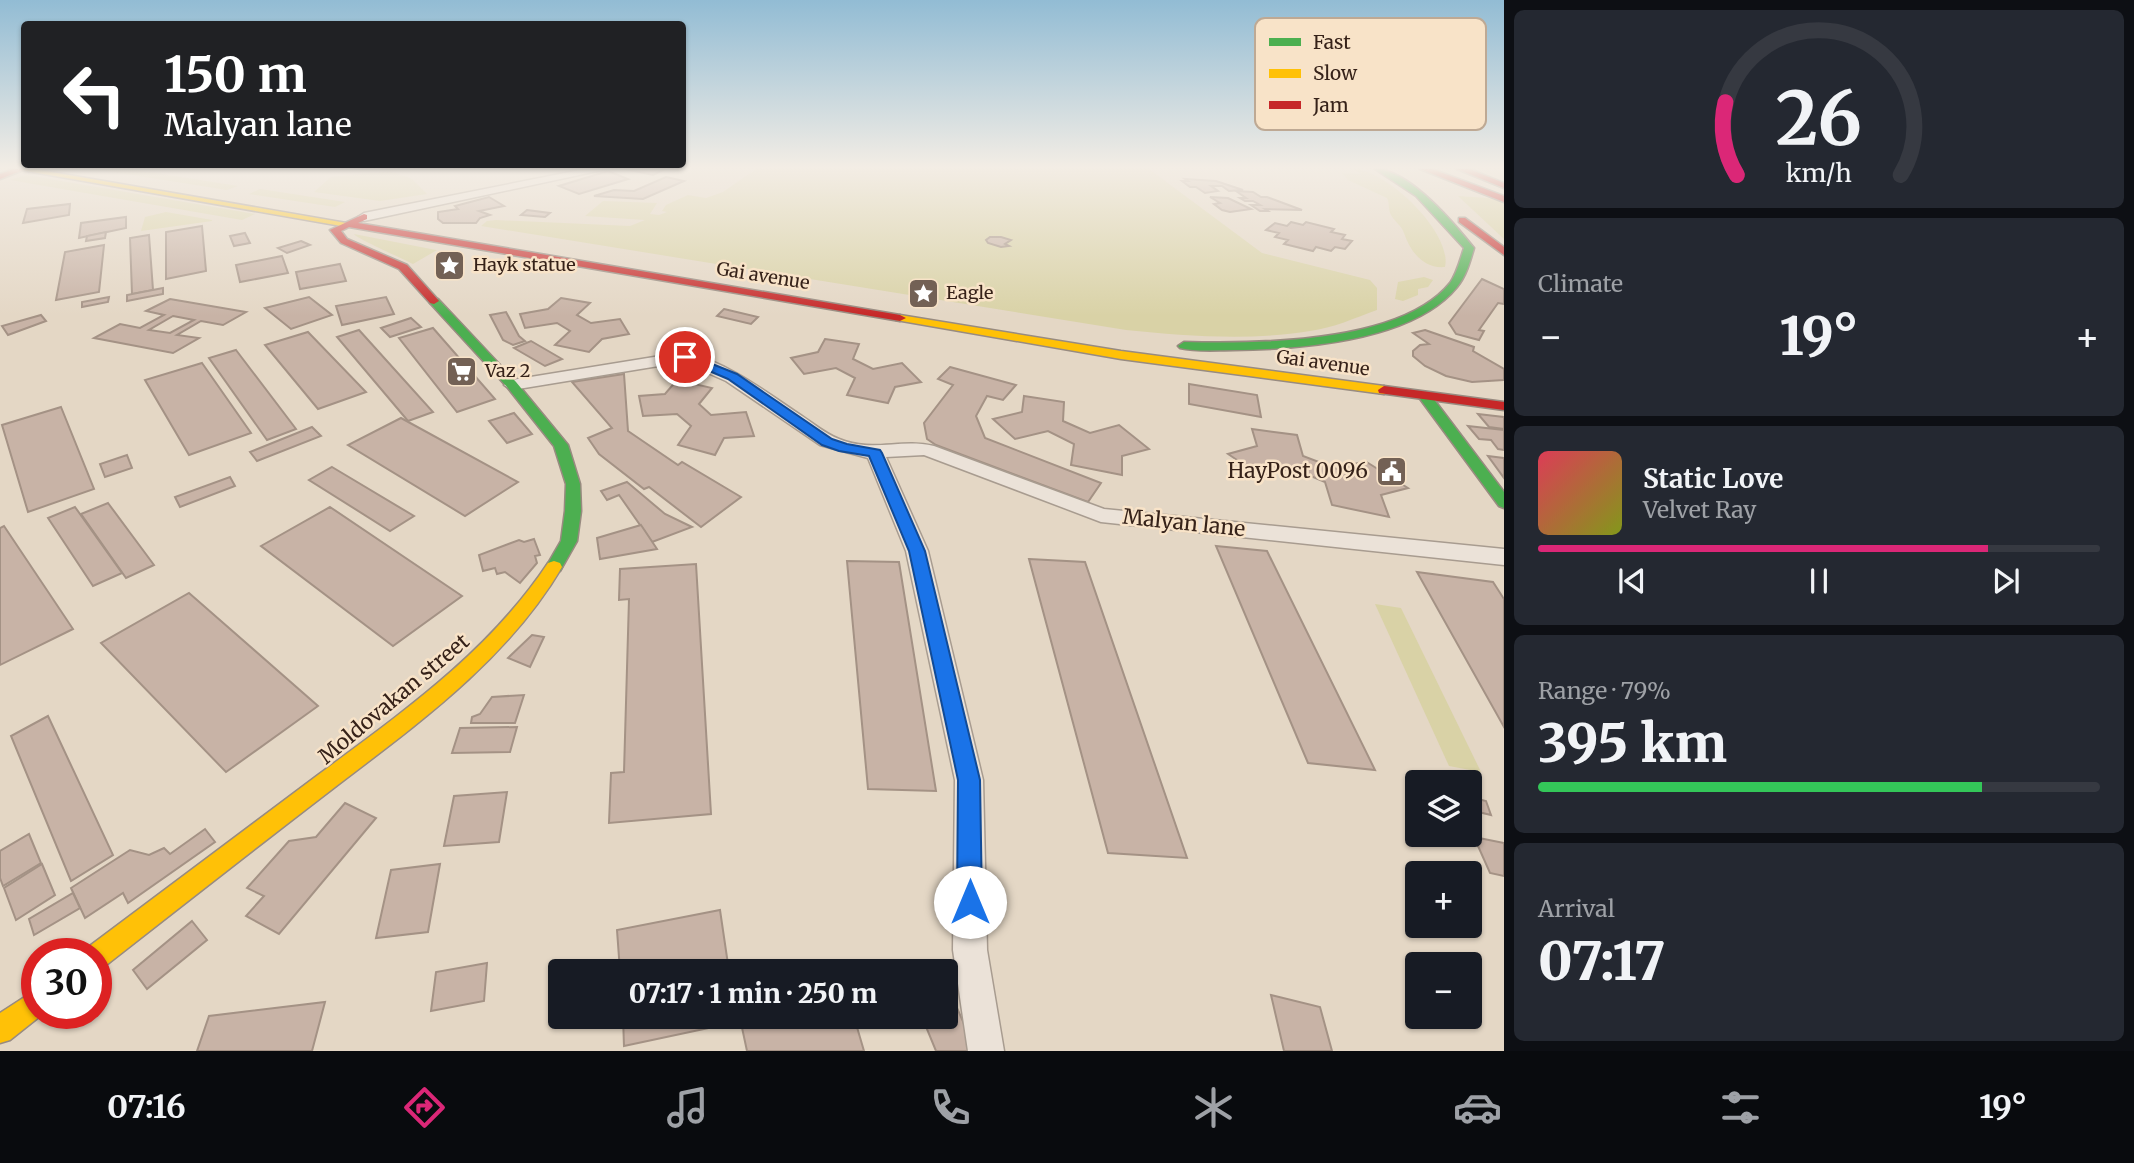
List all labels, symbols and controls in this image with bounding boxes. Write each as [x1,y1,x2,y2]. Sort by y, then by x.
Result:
legend [1255,18,1486,130]
text: Fast [1313,30,1351,54]
text: 150 m [164,44,307,105]
icon: left [49,49,140,140]
text: Slow [1313,61,1358,85]
text: 26 [1776,73,1862,165]
text: Jam [1312,93,1349,117]
text: Malyan lane [164,105,352,145]
text: km/h [1786,157,1852,189]
place icon: Hayk statue [433,248,467,282]
place label: Hayk statue [473,253,576,276]
street label: Gai avenue [715,257,811,294]
text: Climate [1538,269,1623,298]
place icon: Eagle [906,276,940,310]
place label: Eagle [946,281,993,304]
text: 19° [1780,304,1858,369]
text: − [1538,313,1563,360]
text: + [2075,313,2100,360]
pin [655,327,715,387]
icon: arrive [666,338,704,376]
street label: Gai avenue [1275,345,1371,380]
supermarket icon: Vaz 2 [445,354,479,388]
place label: Vaz 2 [484,359,530,382]
public building icon: HayPost 0096 [1374,454,1408,488]
place label: HayPost 0096 [1227,457,1368,484]
text: Static Love [1643,462,1783,495]
text: Velvet Ray [1643,495,1756,524]
street label: Malyan lane [1121,503,1247,542]
icon: previous [1613,562,1651,600]
icon: pause [1800,562,1838,600]
icon: next [1987,562,2025,600]
street label: Moldovakan street [313,628,475,770]
text: Range · 79% [1538,676,1671,705]
text: 395 km [1538,711,1727,776]
map controls [1405,770,1482,1029]
button: layers [1405,770,1482,847]
button: + [1405,861,1482,938]
position arrow [933,865,1007,939]
text: Arrival [1538,894,1615,923]
text: 07:17 [1538,929,1665,994]
speed limit sign: 30 [21,938,112,1029]
button: − [1405,952,1482,1029]
text: 07:17 · 1 min · 250 m [629,977,877,1010]
icon: directions [400,1083,449,1132]
icon: music [663,1083,712,1132]
icon: phone [926,1083,975,1132]
icon: climate [1189,1083,1238,1132]
icon: car [1453,1083,1502,1132]
icon: filters [1716,1083,1765,1132]
text: 07:16 [107,1087,186,1127]
text: 19° [1979,1087,2027,1127]

